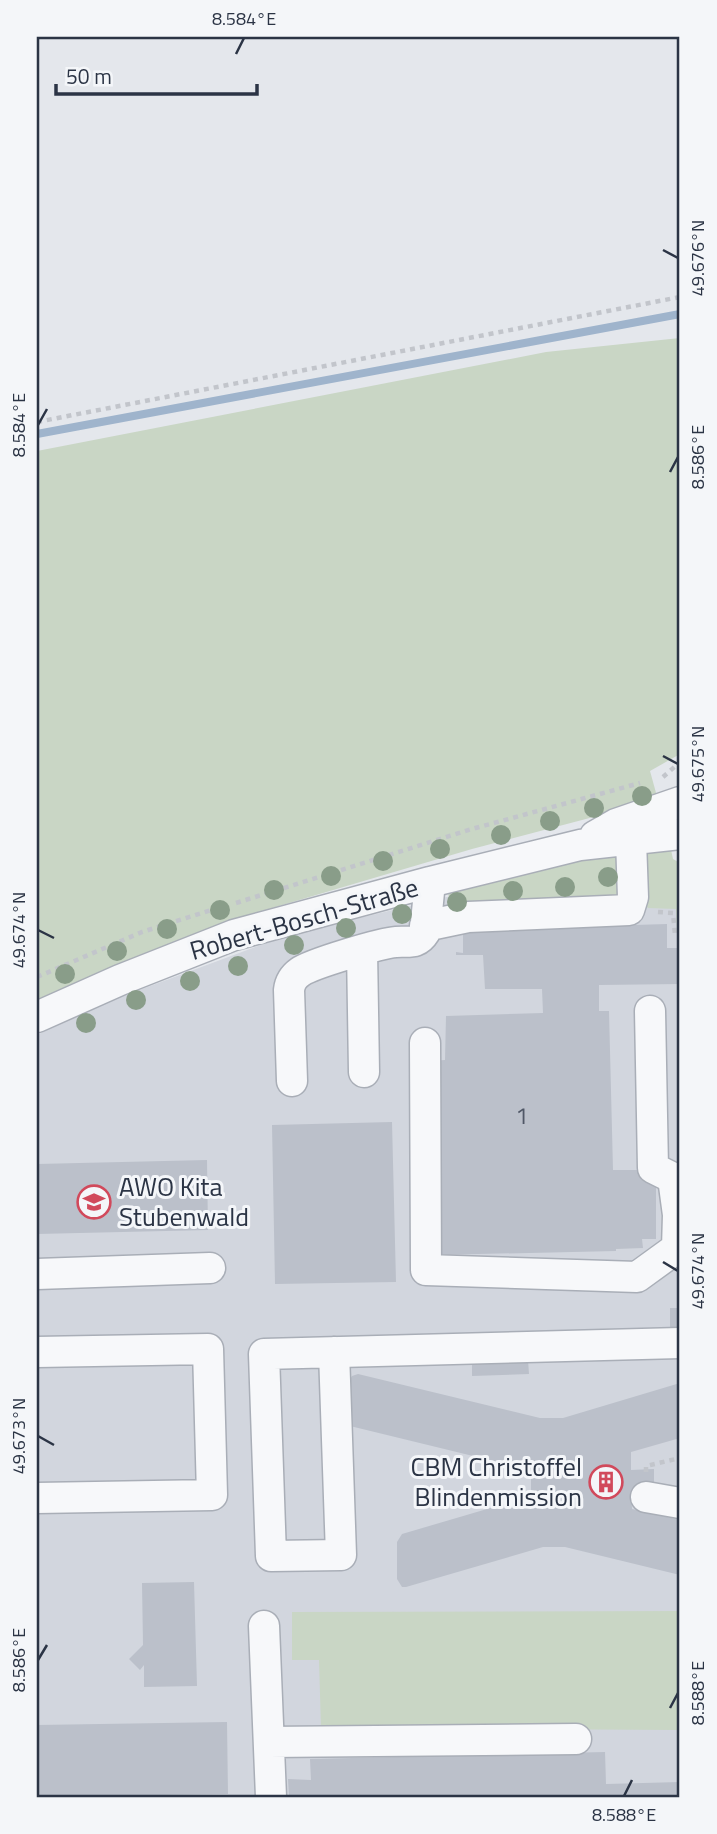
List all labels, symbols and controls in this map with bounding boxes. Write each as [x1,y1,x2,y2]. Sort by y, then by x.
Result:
text: 8.584°E [212,5,276,32]
scale bar [56,52,257,96]
text: 50 m [66,60,112,92]
text: 49.676°N [684,220,711,296]
text: 8.584°E [5,393,32,457]
text: 8.586°E [684,425,711,489]
text: 49.675°N [684,726,711,802]
street label: Robert-Bosch-Straße [185,867,423,970]
text: 49.674°N [5,892,32,968]
house number: 1 [516,1098,528,1133]
place label: AWO Kita Stubenwald [119,1167,249,1236]
school or university icon: AWO Kita Stubenwald [75,1183,113,1221]
text: 49.674°N [684,1233,711,1309]
text: 49.673°N [5,1398,32,1474]
place label: CBM Christoffel Blindenmission [410,1447,582,1516]
building icon: CBM Christoffel Blindenmission [587,1463,625,1501]
text: 8.586°E [5,1628,32,1692]
text: 8.588°E [684,1661,711,1725]
text: 8.588°E [592,1801,656,1828]

